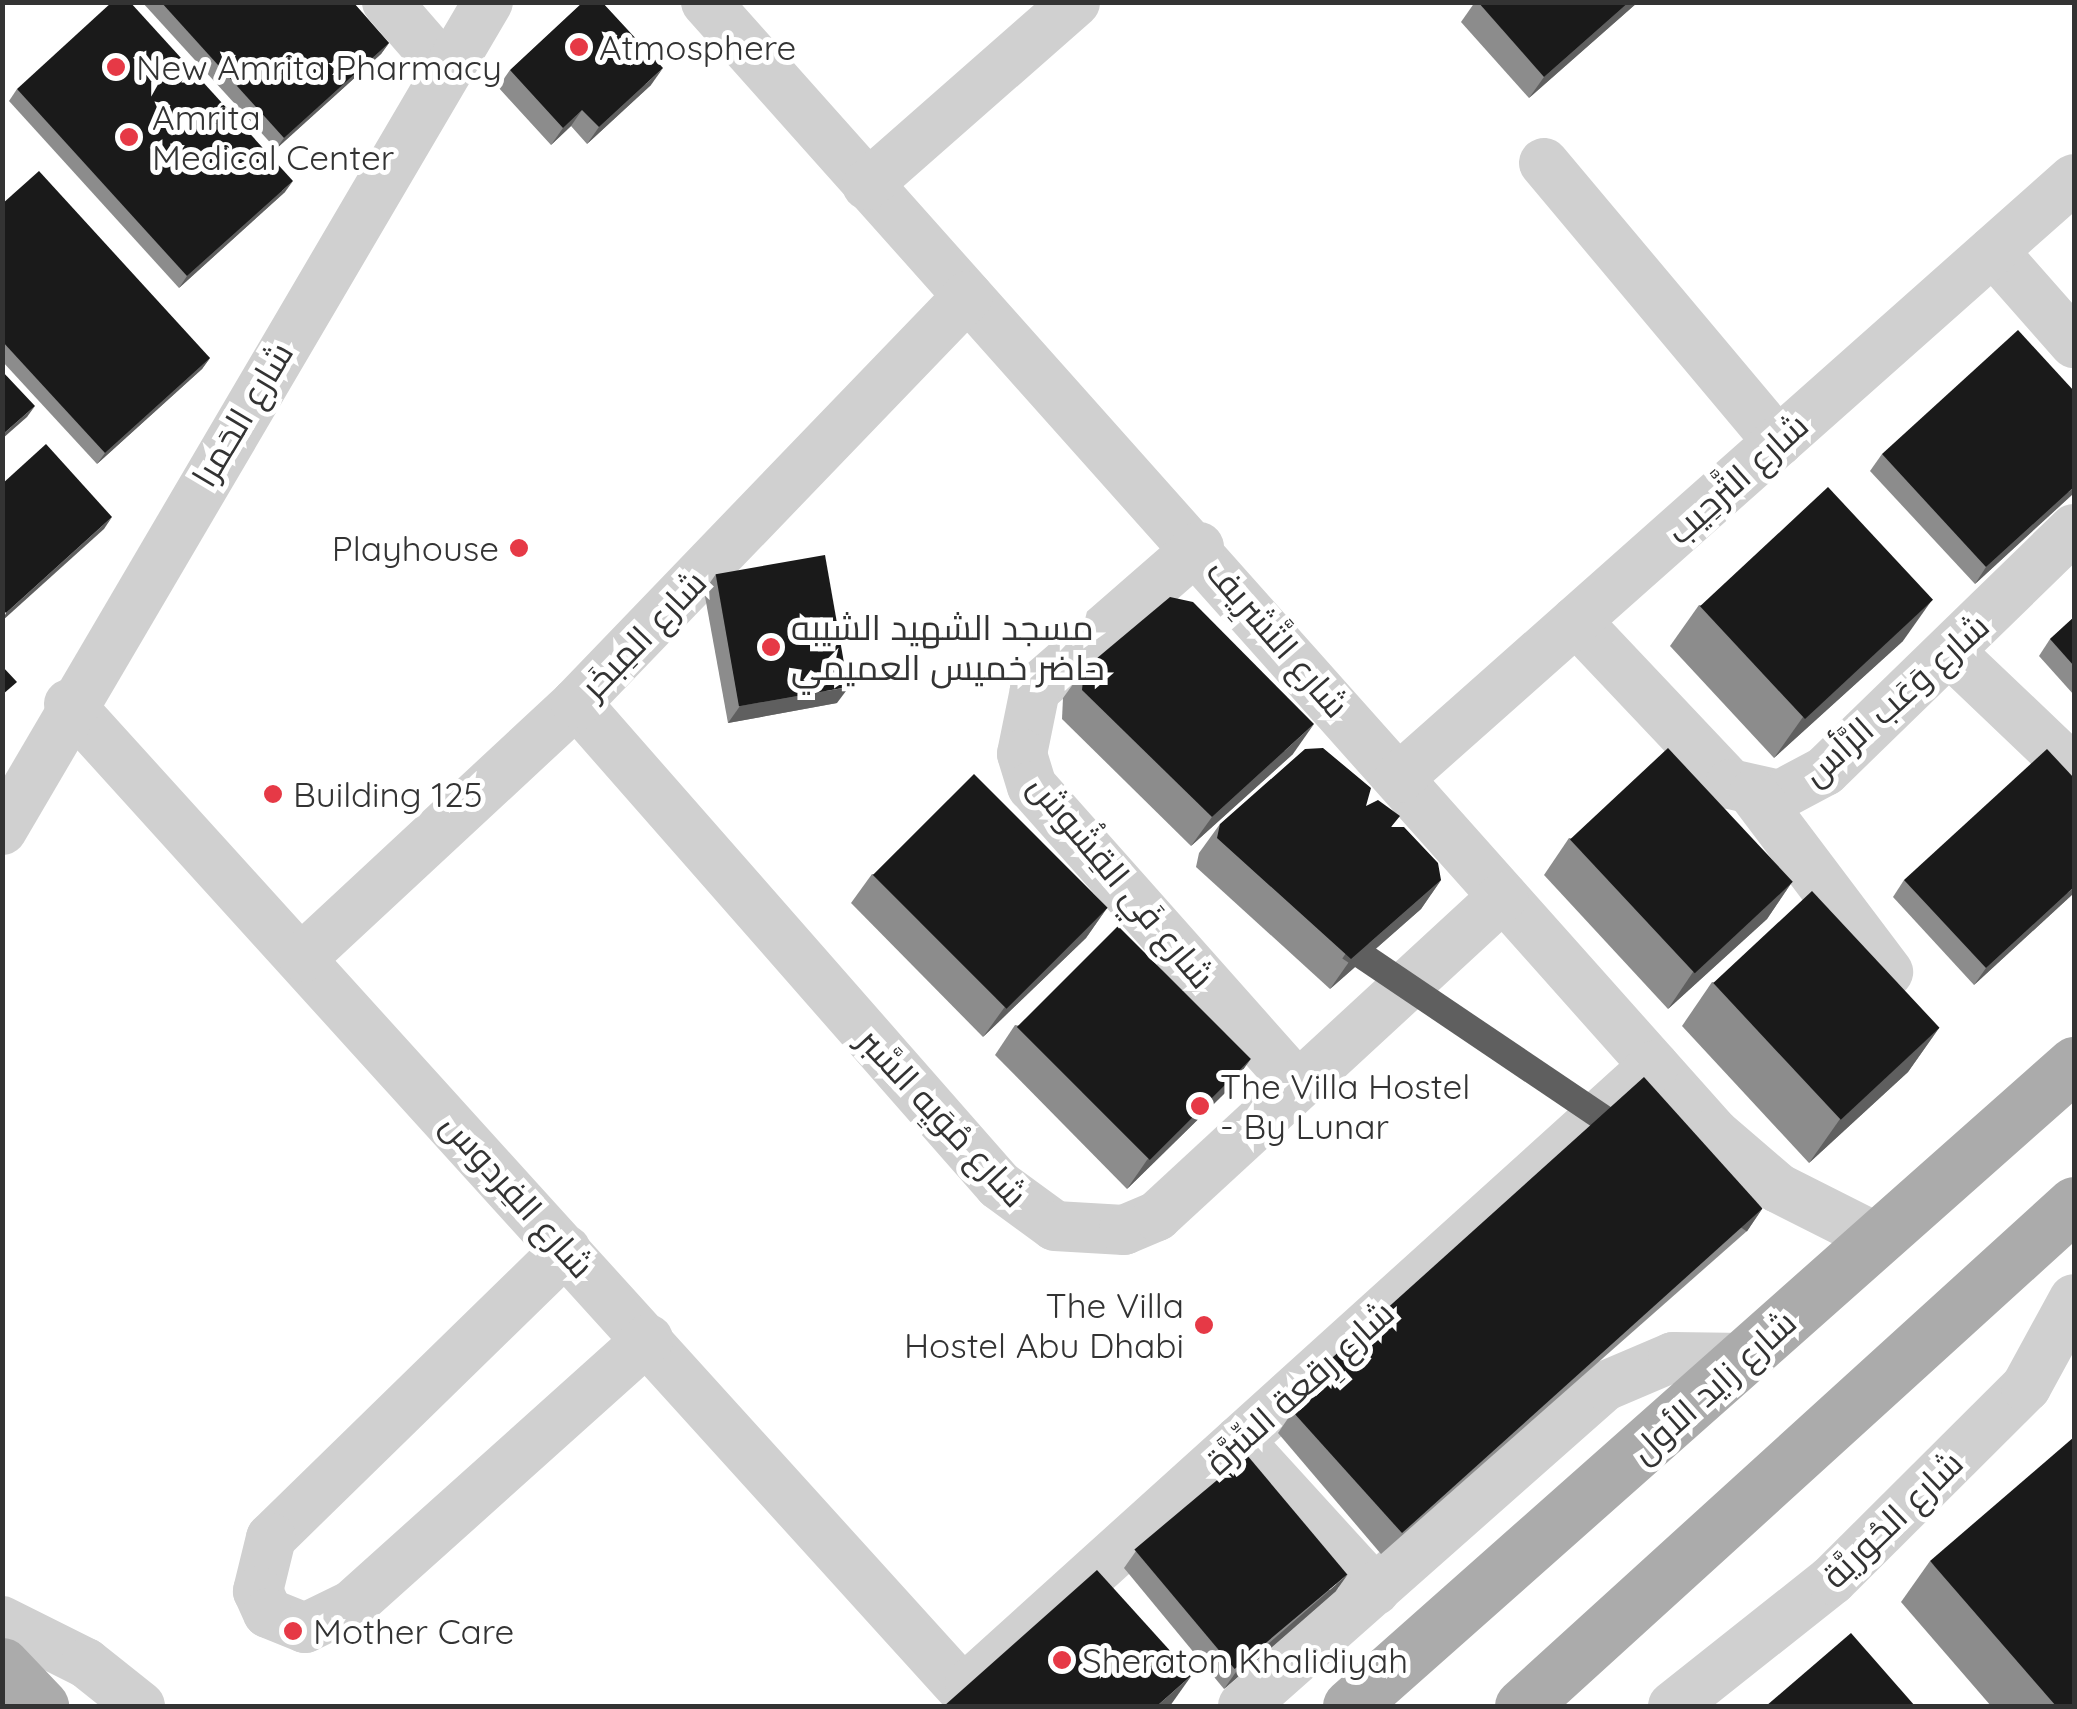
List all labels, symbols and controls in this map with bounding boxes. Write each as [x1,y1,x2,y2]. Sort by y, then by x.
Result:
place label: Atmosphere [599,26,796,68]
marker: Atmosphere [568,36,590,58]
place label: New Amrita Pharmacy [136,46,502,88]
marker: New Amrita Pharmacy [105,56,127,78]
place label: Amrita Medical Center [152,96,394,178]
marker: Amrita Medical Center [116,124,142,150]
street label: شارع الحَمرا [183,334,301,494]
street label: شارع التَّرحِيب [1658,404,1816,552]
place label: Playhouse [332,527,499,569]
marker: Playhouse [508,537,530,559]
street label: شارع التَّشرِيف [1198,550,1358,726]
street label: شارع المِبخَر [572,561,714,707]
street label: شارع وَعَب الرَّأس [1793,604,1997,794]
place label: مسجد الشهيد الشيبه حاضر خميس العميمي [791,606,1105,688]
marker: مسجد الشهيد الشيبه حاضر خميس العميمي [760,636,782,658]
street label: شارع فَي القِشُوش [1020,766,1224,996]
place label: Building 125 [293,773,483,815]
marker: Building 125 [262,783,284,805]
street label: شارع مُوَيِه السَّبر [850,1019,1036,1215]
place label: The Villa Hostel - By Lunar [1220,1065,1470,1147]
marker: The Villa Hostel - By Lunar [1189,1095,1211,1117]
street label: شارع الفِردوس [433,1104,603,1286]
place label: The Villa Hostel Abu Dhabi [904,1284,1184,1366]
street label: شارع رِقعة السِّرَّة [1196,1291,1402,1483]
street label: شارع زايد الأول [1622,1301,1804,1471]
marker: The Villa Hostel Abu Dhabi [1193,1314,1215,1336]
street label: شارع الحُوريَّة [1813,1442,1971,1596]
place label: Mother Care [313,1610,514,1652]
marker: Mother Care [282,1620,304,1642]
place label: Sheraton Khalidiyah [1082,1639,1408,1681]
marker: Sheraton Khalidiyah [1051,1649,1073,1671]

